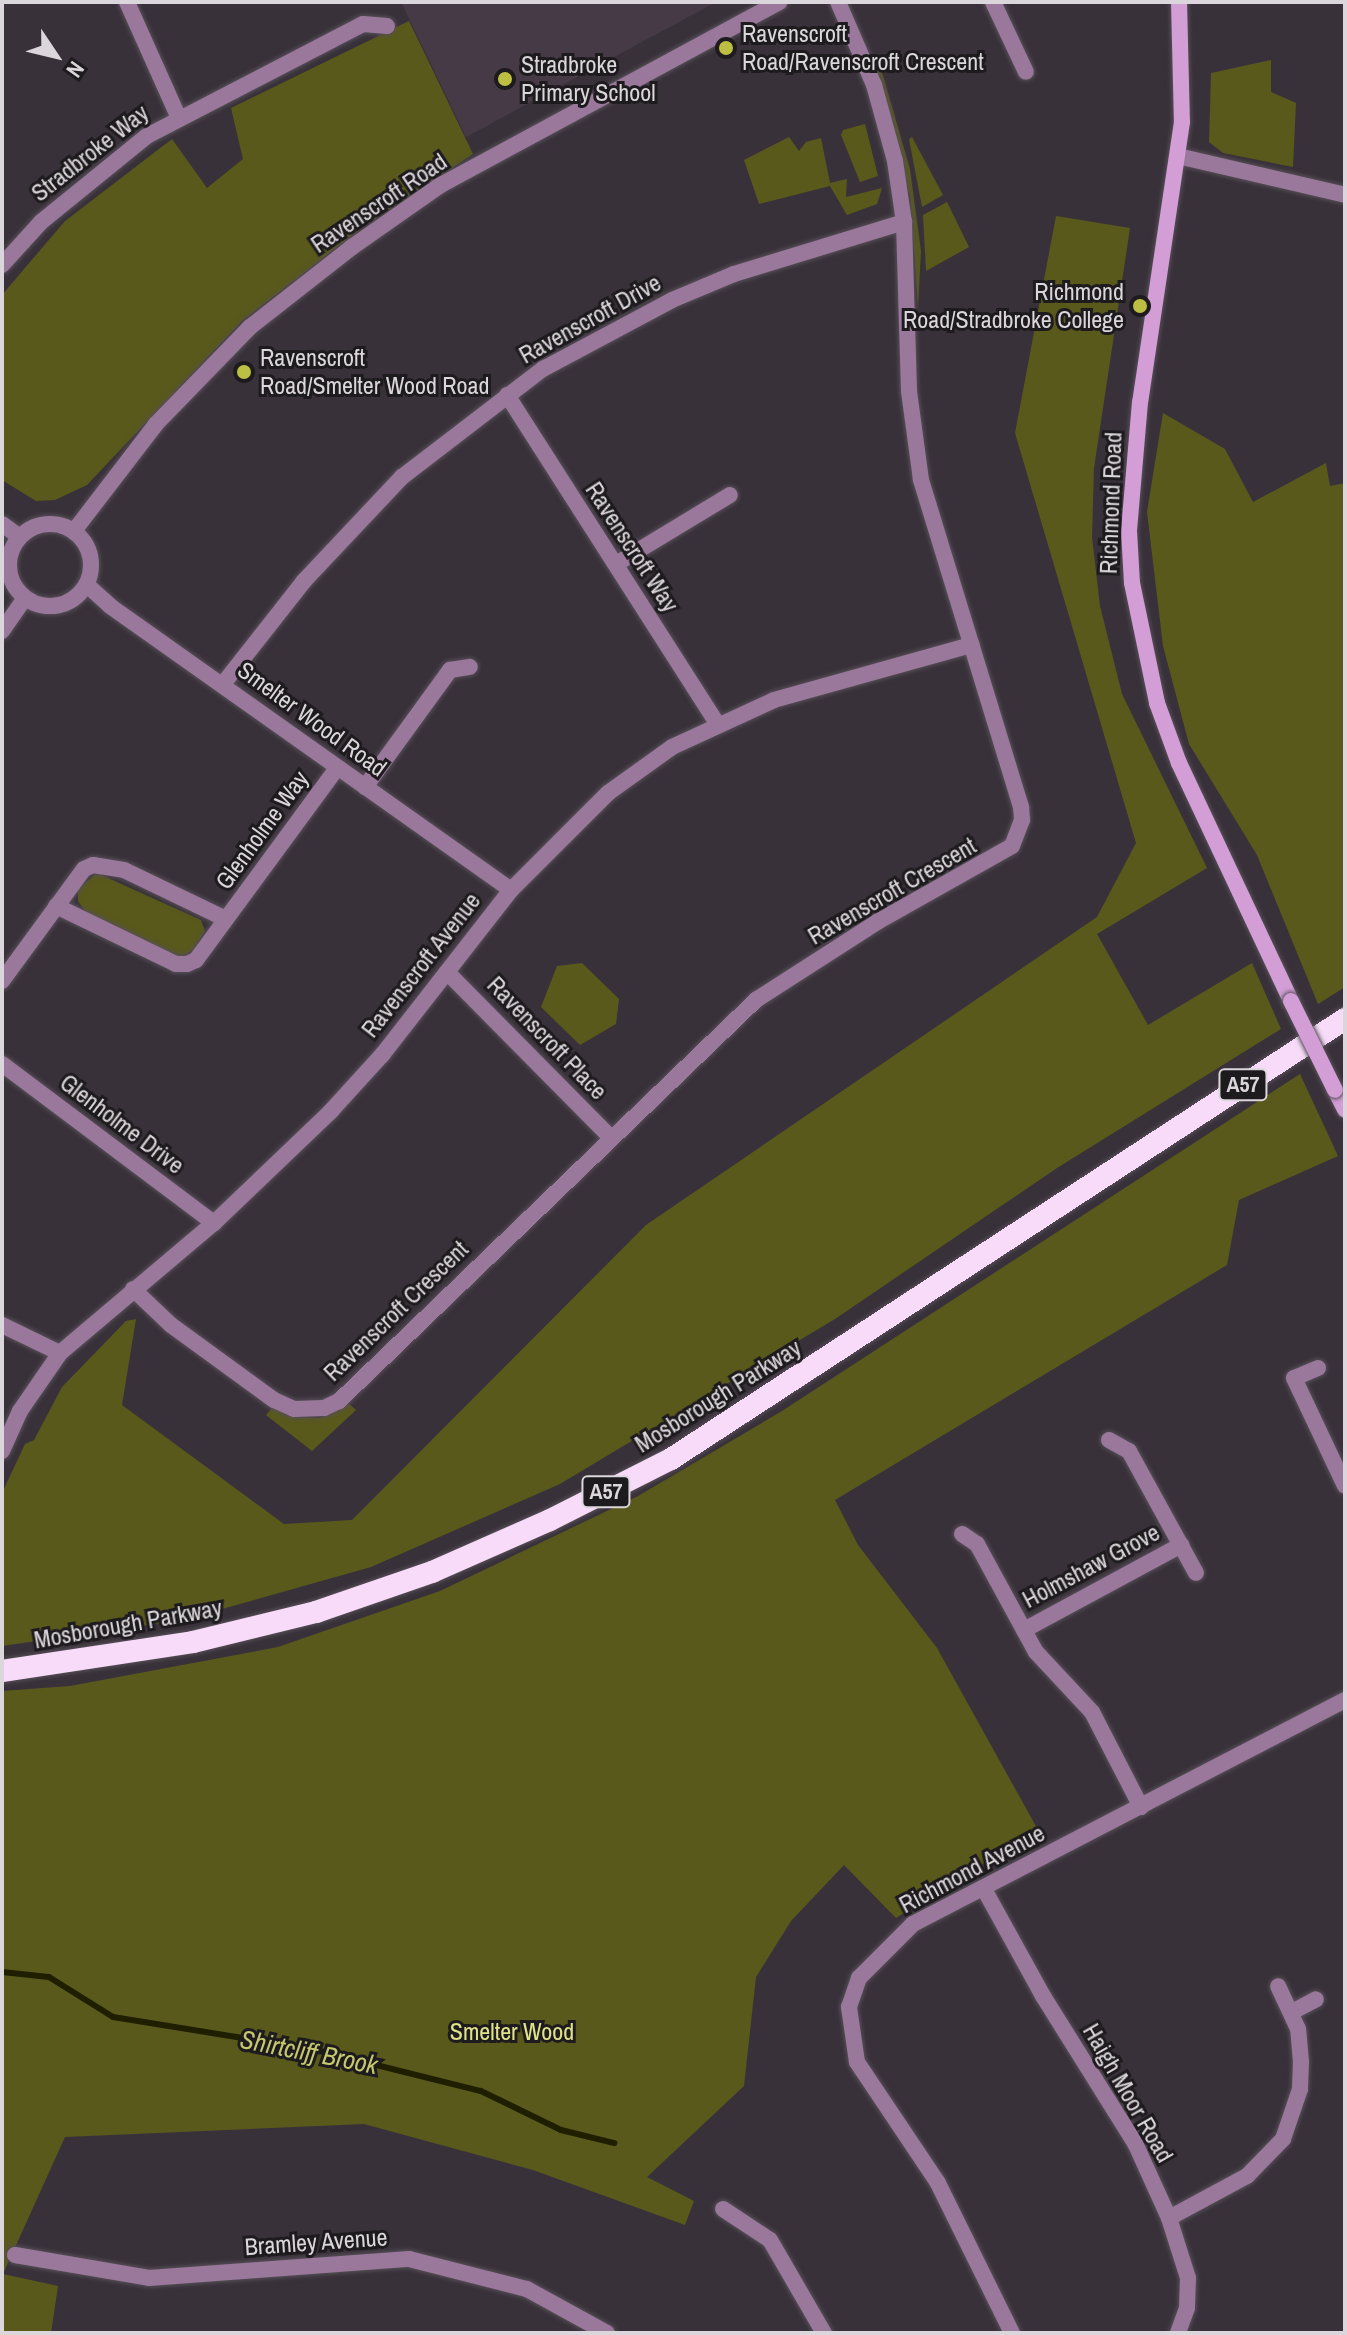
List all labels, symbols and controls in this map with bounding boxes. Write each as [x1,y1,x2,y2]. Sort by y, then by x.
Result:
north arrow [16,16,96,96]
place label: Ravenscroft Road/Ravenscroft Crescent [742,20,984,76]
marker: Ravenscroft Road/Ravenscroft Crescent [717,39,735,57]
place label: Stradbroke Primary School [521,51,656,107]
text: N [60,56,92,84]
marker: Stradbroke Primary School [496,70,514,88]
street label: Stradbroke Way [26,98,154,208]
street label: Ravenscroft Road [306,147,452,259]
street label: Ravenscroft Drive [514,268,666,370]
place label: Richmond Road/Stradbroke College [903,278,1124,334]
marker: Richmond Road/Stradbroke College [1131,297,1149,315]
place label: Ravenscroft Road/Smelter Wood Road [260,344,489,400]
marker: Ravenscroft Road/Smelter Wood Road [235,363,253,381]
street label: Richmond Road [1094,431,1128,575]
street label: Ravenscroft Way [579,477,685,617]
street label: Smelter Wood Road [232,655,392,783]
street label: Glenholme Way [209,765,315,895]
street label: Ravenscroft Crescent [803,831,981,951]
street label: Ravenscroft Avenue [355,886,487,1044]
street label: Ravenscroft Place [481,971,613,1105]
road number: A57 [1217,1067,1269,1103]
street label: Glenholme Drive [54,1068,190,1180]
street label: Ravenscroft Crescent [318,1235,474,1387]
street label: Mosborough Parkway [630,1333,806,1459]
road number: A57 [580,1474,632,1510]
street label: Holmshaw Grove [1018,1518,1164,1614]
street label: Mosborough Parkway [32,1593,224,1655]
street label: Richmond Avenue [894,1818,1050,1920]
park label: Smelter Wood [450,2018,574,2046]
street label: Haigh Moor Road [1077,2019,1179,2167]
water label: Shirtcliff Brook [238,2023,380,2081]
street label: Bramley Avenue [243,2223,389,2261]

